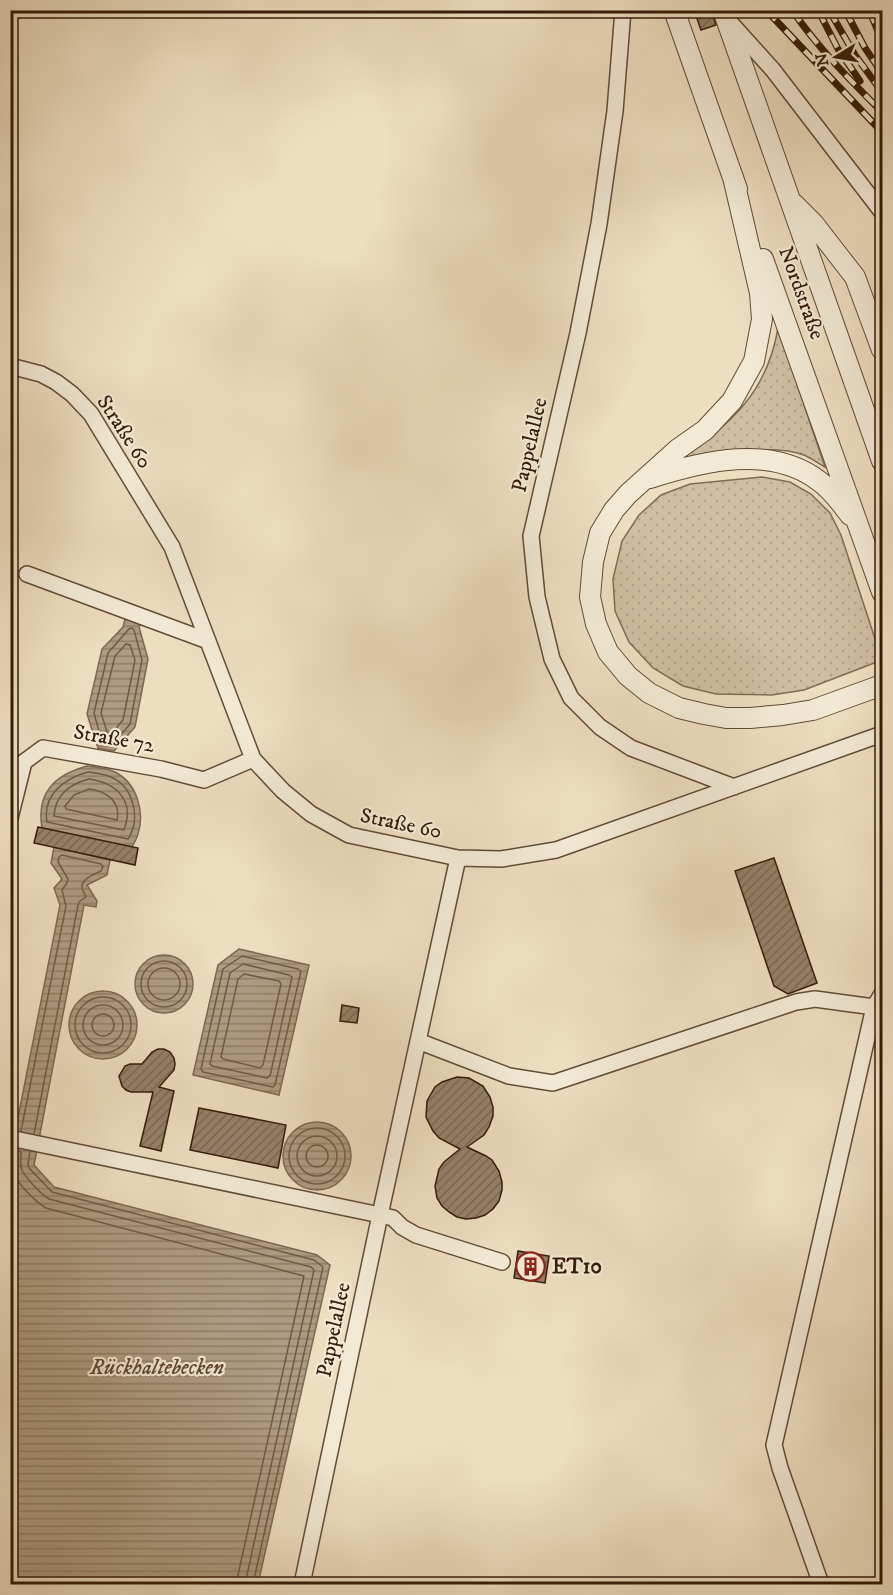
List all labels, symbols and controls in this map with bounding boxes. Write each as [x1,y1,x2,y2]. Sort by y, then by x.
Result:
north arrow [806,27,866,87]
text: N [811,51,833,68]
street label: Nordstraße [772,243,830,343]
street label: Straße 60 [91,390,157,474]
street label: Pappelallee [507,395,554,495]
street label: Straße 72 [71,719,157,759]
street label: Straße 60 [358,803,444,845]
building icon: ET10 [515,1251,547,1283]
place label: ET10 [552,1254,602,1280]
street label: Pappelallee [311,1280,357,1380]
water label: Rückhaltebecken [89,1354,224,1381]

